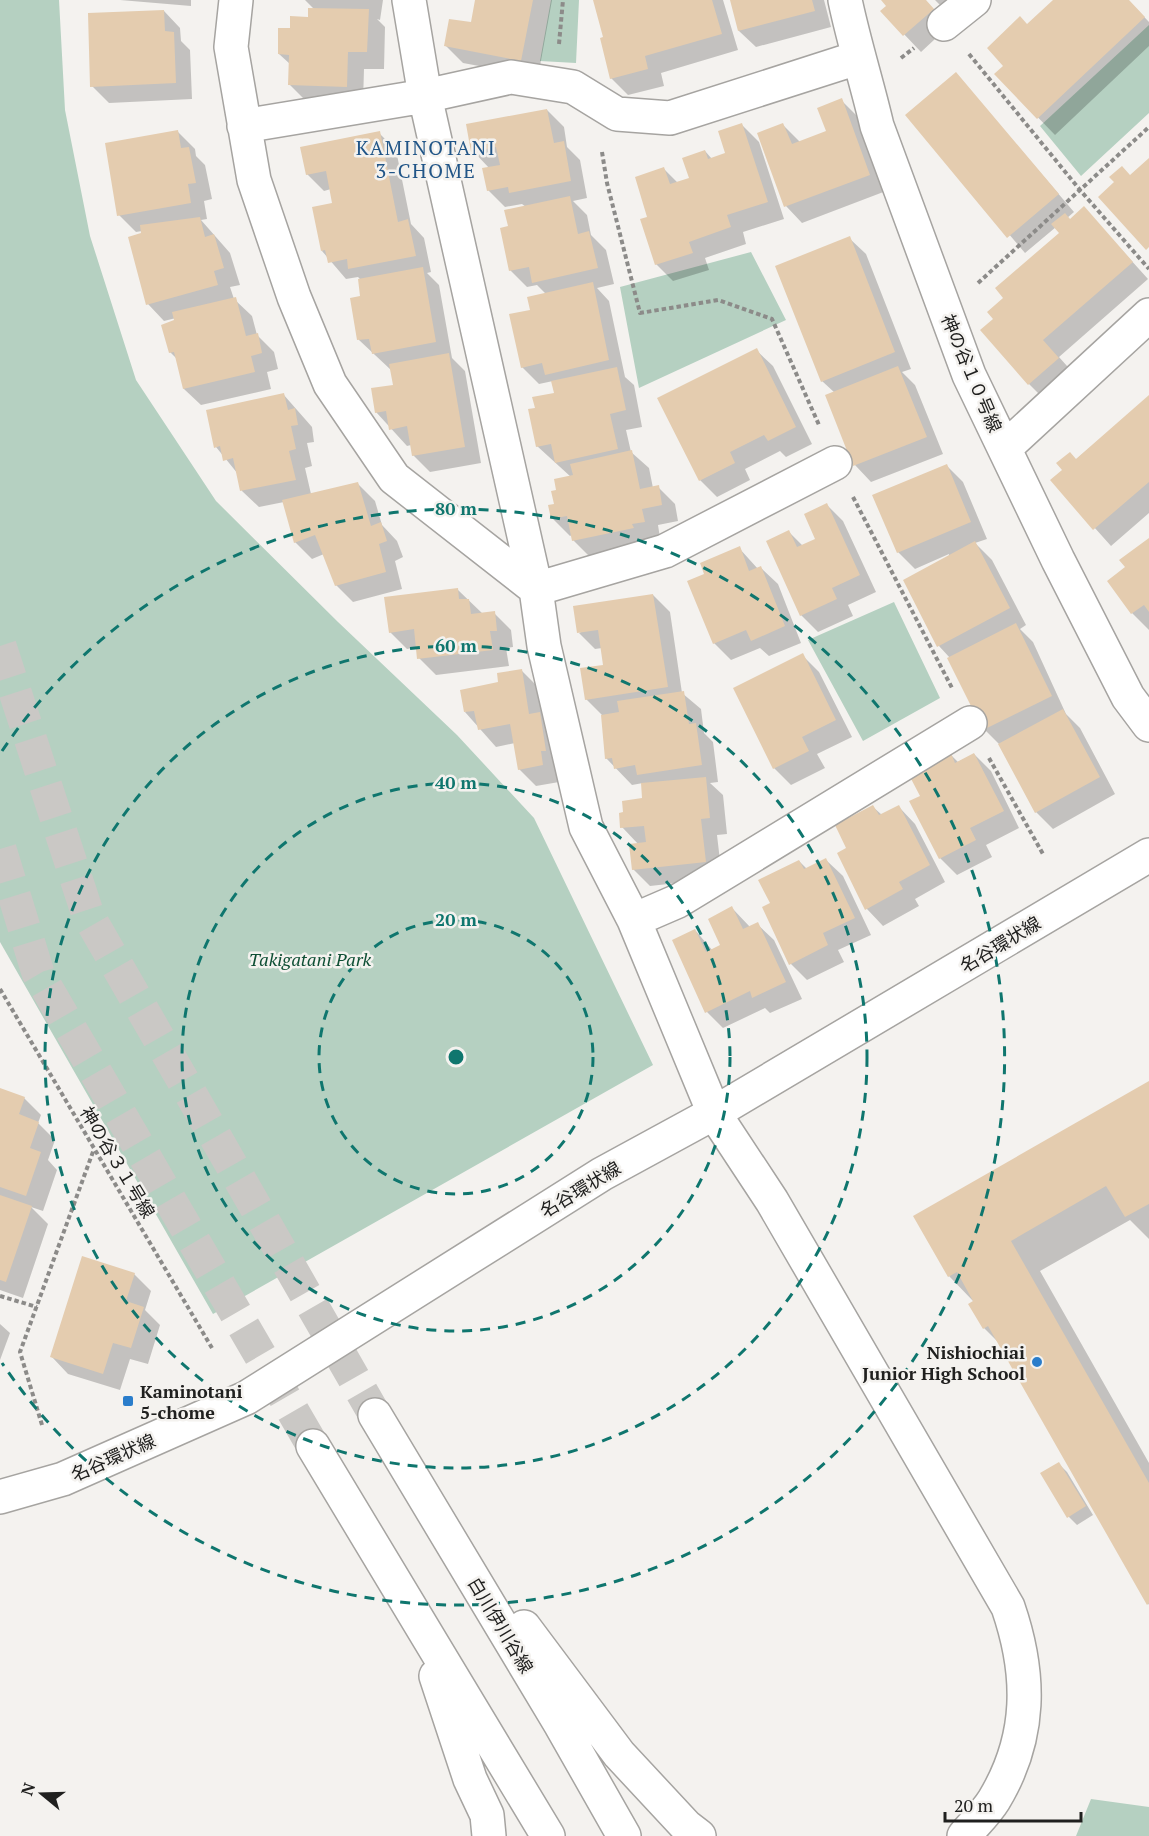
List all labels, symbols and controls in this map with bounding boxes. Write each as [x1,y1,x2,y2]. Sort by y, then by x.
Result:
district label: KAMINOTANI 3-CHOME [356,134,496,184]
street label: 神の谷１０号線 [936,310,1008,436]
text: 80 m [435,496,477,520]
text: 60 m [435,633,477,657]
text: 40 m [435,770,477,794]
text: 20 m [435,907,477,931]
street label: 名谷環状線 [955,911,1045,977]
park label: Takigatani Park [249,947,372,971]
centre of rings [446,1047,466,1067]
street label: 神の谷３１号線 [75,1102,161,1222]
street label: 名谷環状線 [535,1156,625,1222]
place label: Nishiochiai Junior High School [862,1340,1025,1385]
marker: Nishiochiai Junior High School [1030,1355,1044,1369]
place label: Kaminotani 5-chome [140,1379,242,1424]
marker: Kaminotani 5-chome [121,1394,135,1408]
street label: 名谷環状線 [67,1428,159,1486]
street label: 白川伊川谷線 [463,1573,539,1677]
north arrow [12,1764,72,1824]
text: N [15,1780,40,1798]
scale bar [945,1785,1082,1823]
text: 20 m [954,1793,994,1817]

